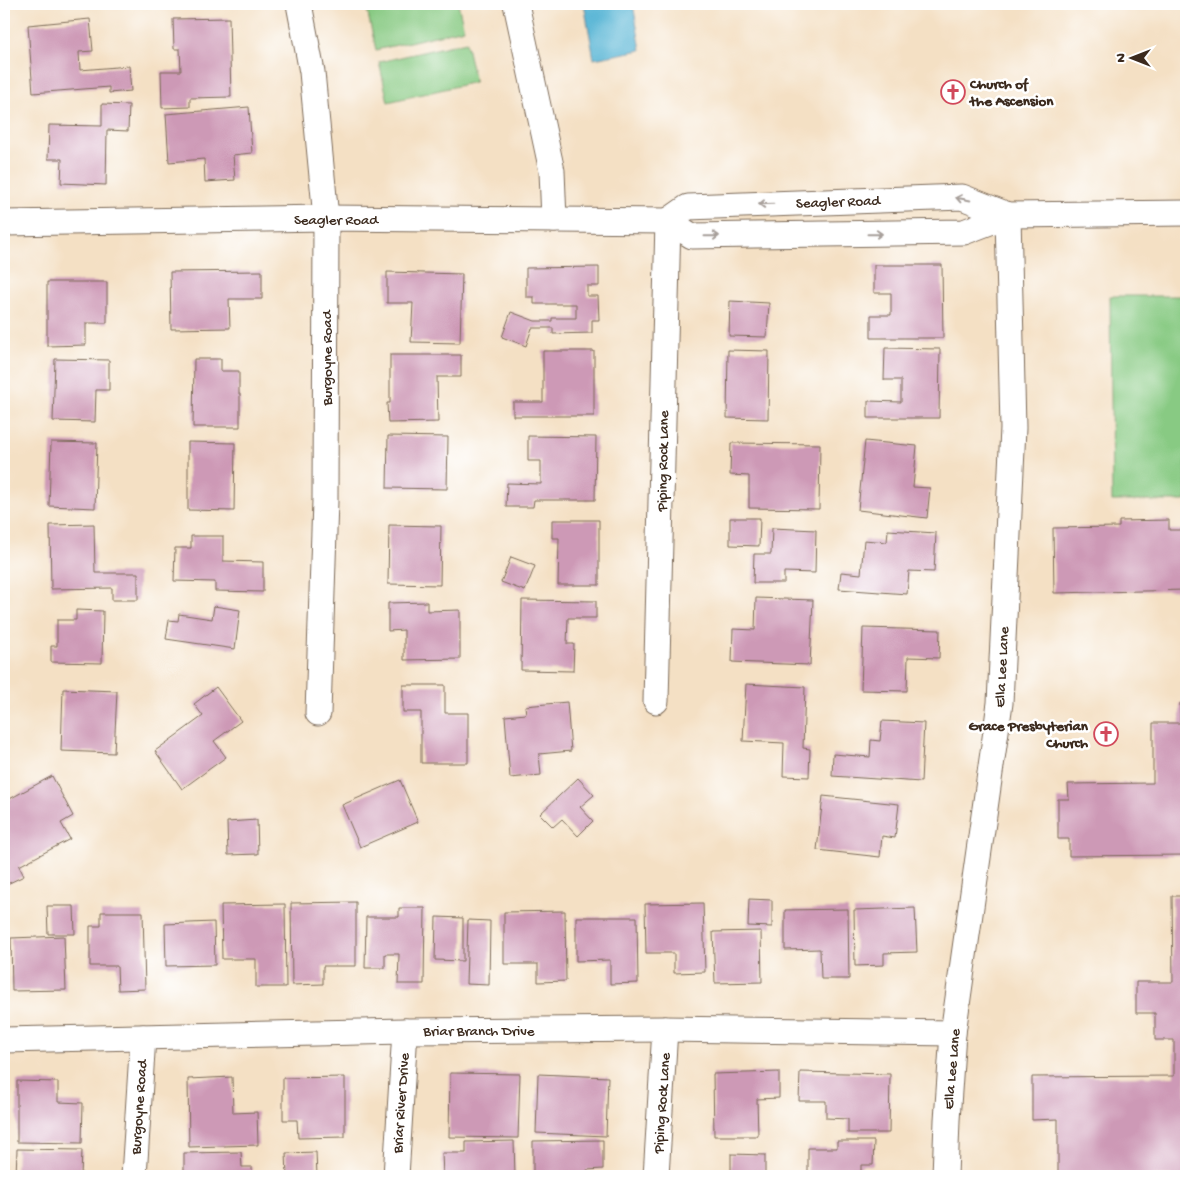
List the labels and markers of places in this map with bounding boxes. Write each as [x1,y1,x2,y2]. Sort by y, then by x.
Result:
place label: Church of the Ascension [968,76,1054,111]
church icon: Church of the Ascension [940,79,966,105]
place label: Grace Presbyterian Church [968,718,1089,753]
church icon: Grace Presbyterian Church [1093,721,1119,747]

